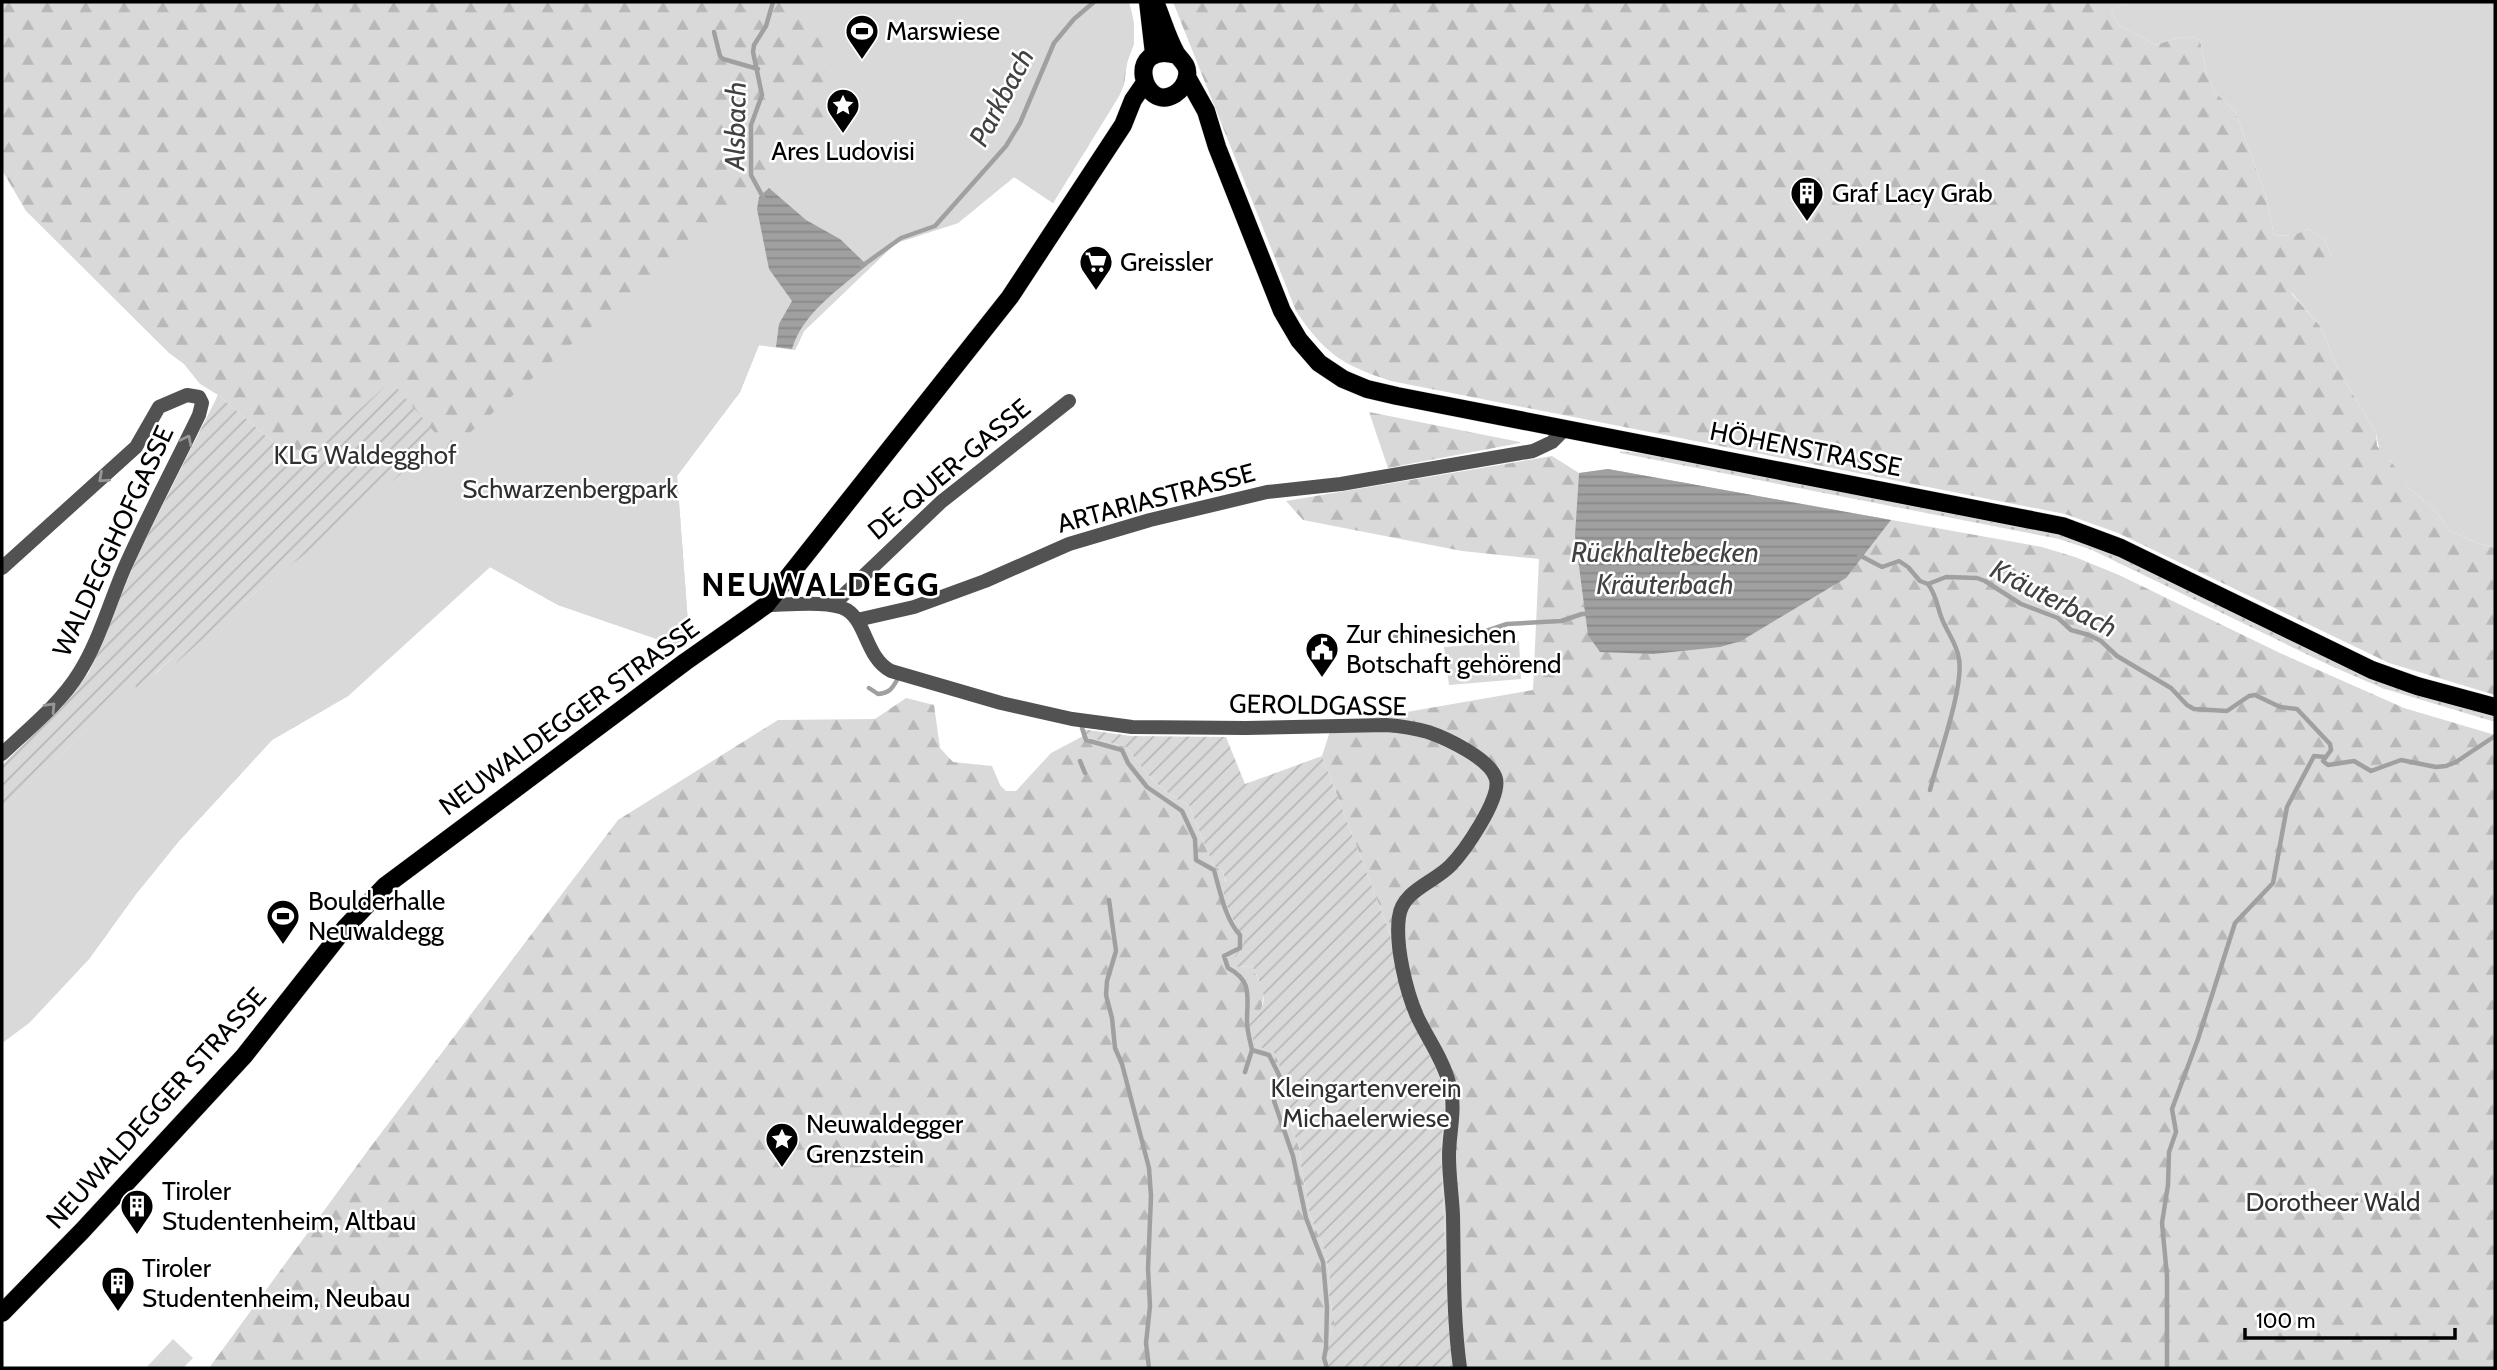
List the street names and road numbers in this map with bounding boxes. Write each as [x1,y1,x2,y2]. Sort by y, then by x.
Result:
street label: DE-QUER-GASSE [861,392,1037,546]
street label: HÖHENSTRASSE [1707,415,1905,483]
street label: WALDEGGHOFGASSE [46,421,180,661]
street label: ARTARIASTRASSE [1053,456,1259,540]
street label: NEUWALDEGGER STRASSE [433,612,705,822]
street label: GEROLDGASSE [1229,687,1407,723]
street label: NEUWALDEGGER STRASSE [39,981,273,1235]

